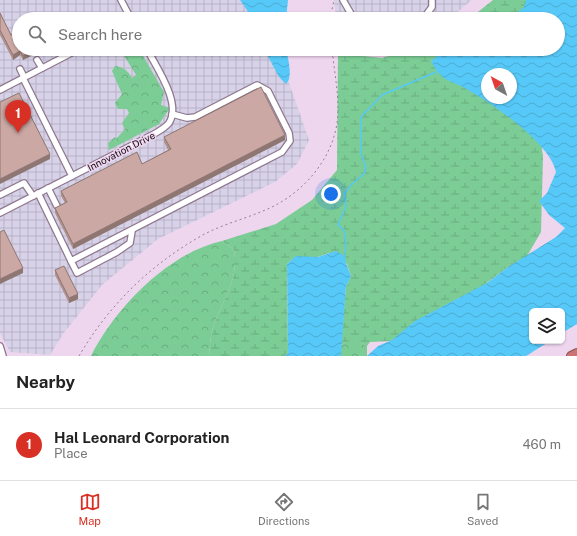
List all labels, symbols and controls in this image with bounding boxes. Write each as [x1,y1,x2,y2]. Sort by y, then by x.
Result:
search box [12,12,565,56]
icon: search [26,23,48,45]
text: Search here [58,26,142,43]
north arrow [481,68,517,104]
pin: 1 [5,100,31,133]
street label: Innovation Drive [85,129,157,173]
your location [321,184,341,204]
map controls [529,308,565,344]
button: layers [529,308,565,344]
text: Nearby [16,372,75,392]
text: Hal Leonard Corporation [54,429,230,446]
text: 1 [26,437,32,452]
text: 460 m [522,437,561,452]
text: Place [54,446,88,461]
tab: Map [79,491,101,527]
tab: Directions [258,491,310,527]
tab: Saved [467,491,498,527]

